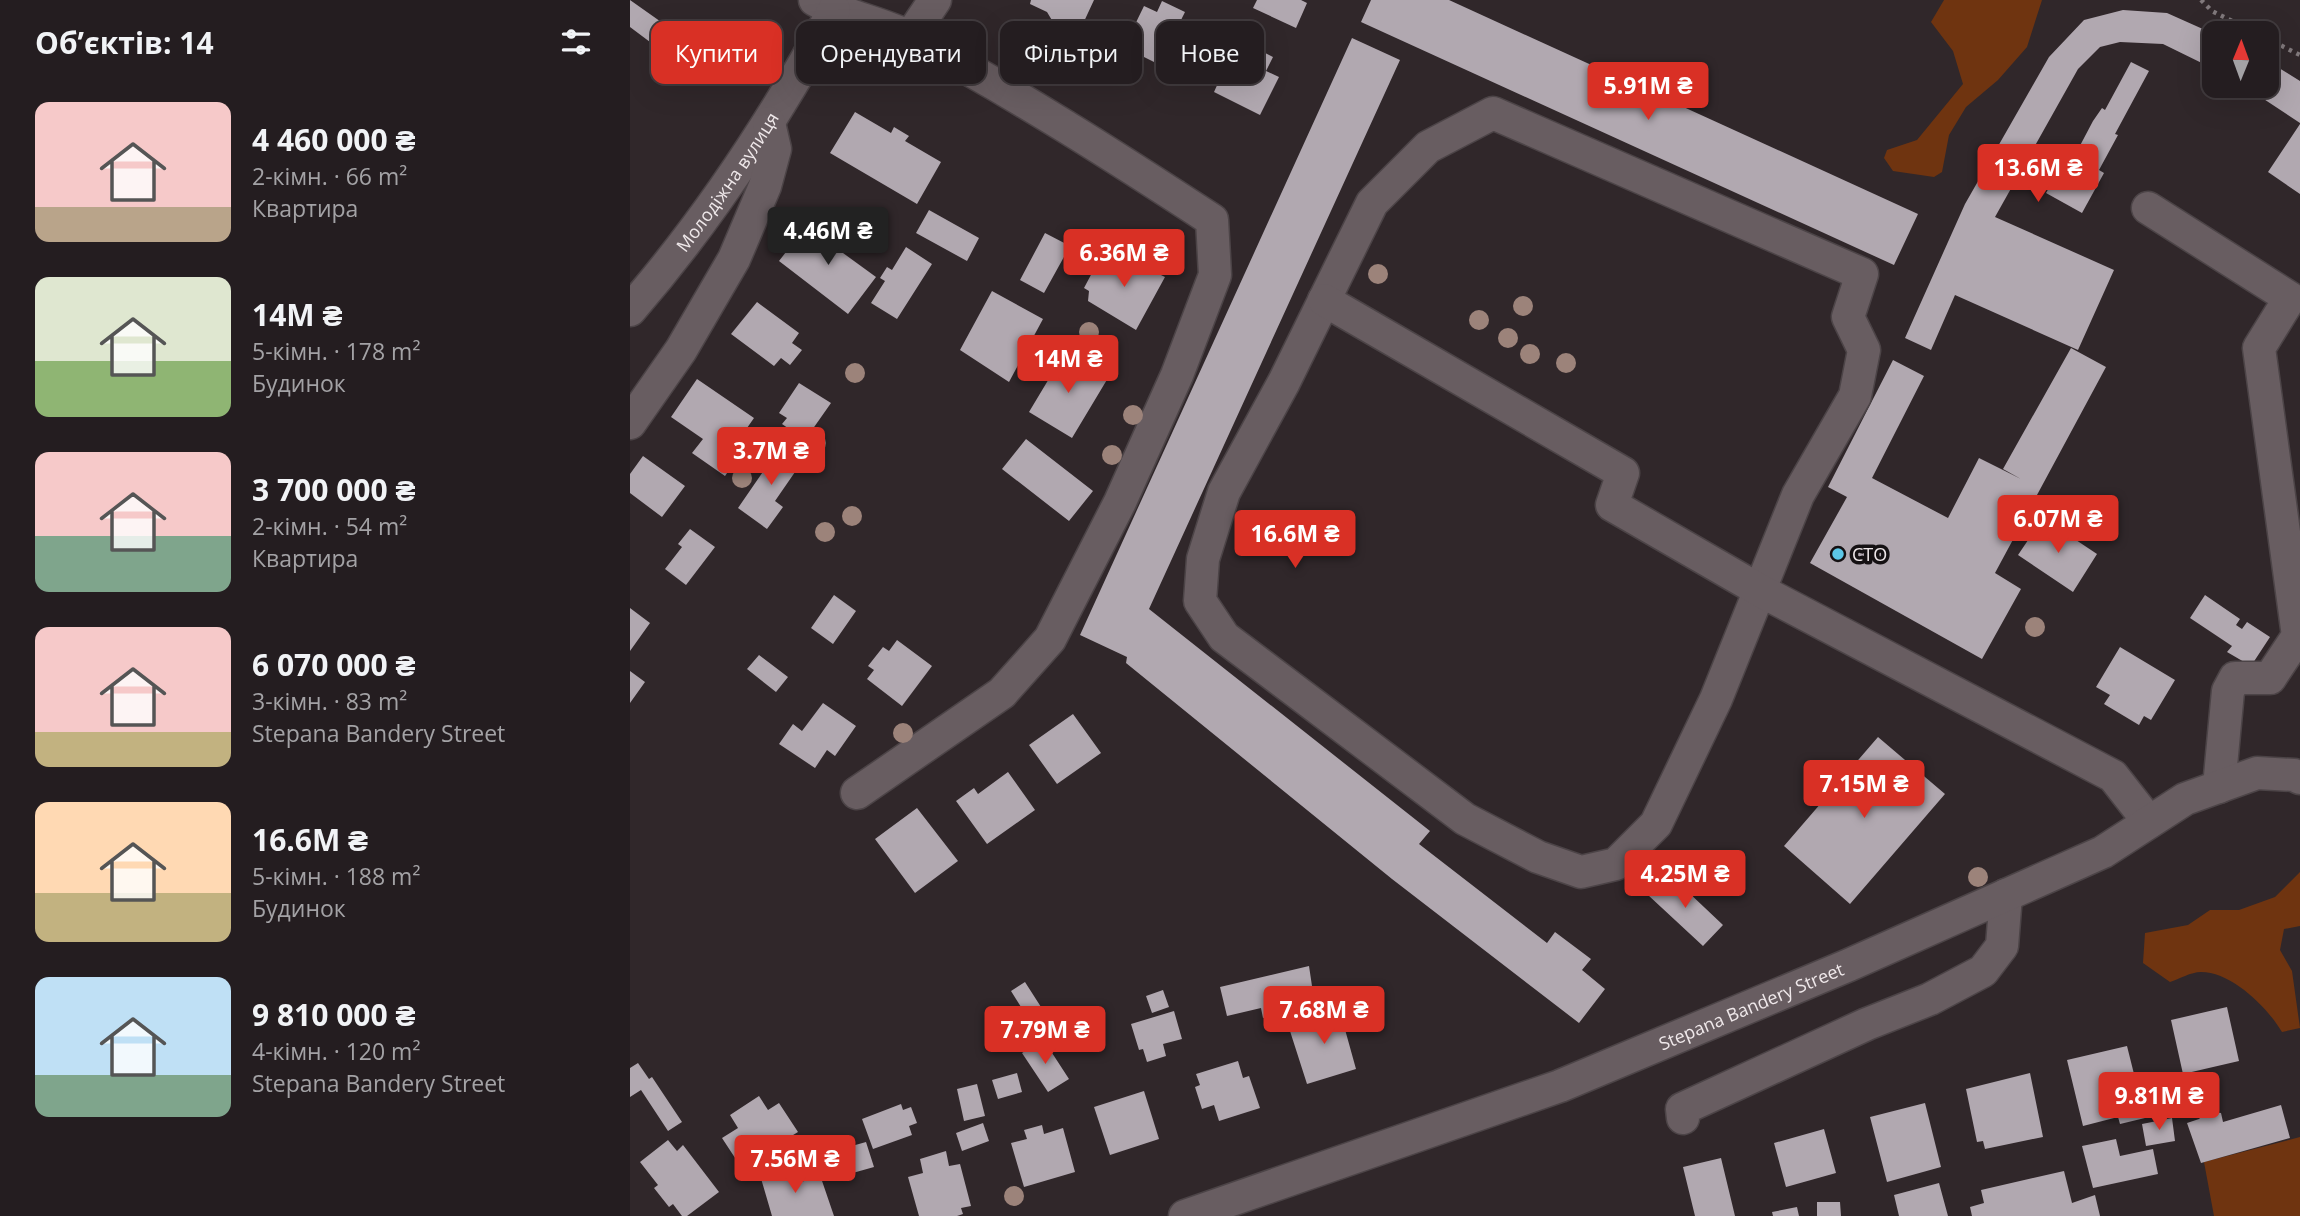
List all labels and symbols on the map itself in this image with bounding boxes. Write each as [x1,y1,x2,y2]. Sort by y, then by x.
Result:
north arrow [2202,21,2278,98]
pin: 5.91M ₴ [1583,62,1713,122]
street label: Молодіжна вулиця [670,108,784,257]
pin: 13.6M ₴ [1973,144,2103,204]
pin: 4.46M ₴ [763,208,893,267]
pin: 6.36M ₴ [1059,230,1189,289]
pin: 14M ₴ [1019,336,1117,395]
pin: 3.7M ₴ [714,428,828,487]
pin: 6.07M ₴ [1993,496,2123,555]
pin: 16.6M ₴ [1230,510,1360,570]
place label: СТО [1852,542,1887,566]
marker: СТО [1830,546,1846,562]
pin: 7.15M ₴ [1799,760,1929,820]
pin: 4.25M ₴ [1620,850,1750,910]
street label: Stepana Bandery Street [1655,957,1847,1055]
pin: 7.68M ₴ [1259,986,1389,1046]
pin: 7.79M ₴ [980,1006,1110,1066]
pin: 9.81M ₴ [2094,1072,2224,1132]
pin: 7.56M ₴ [730,1136,860,1195]

